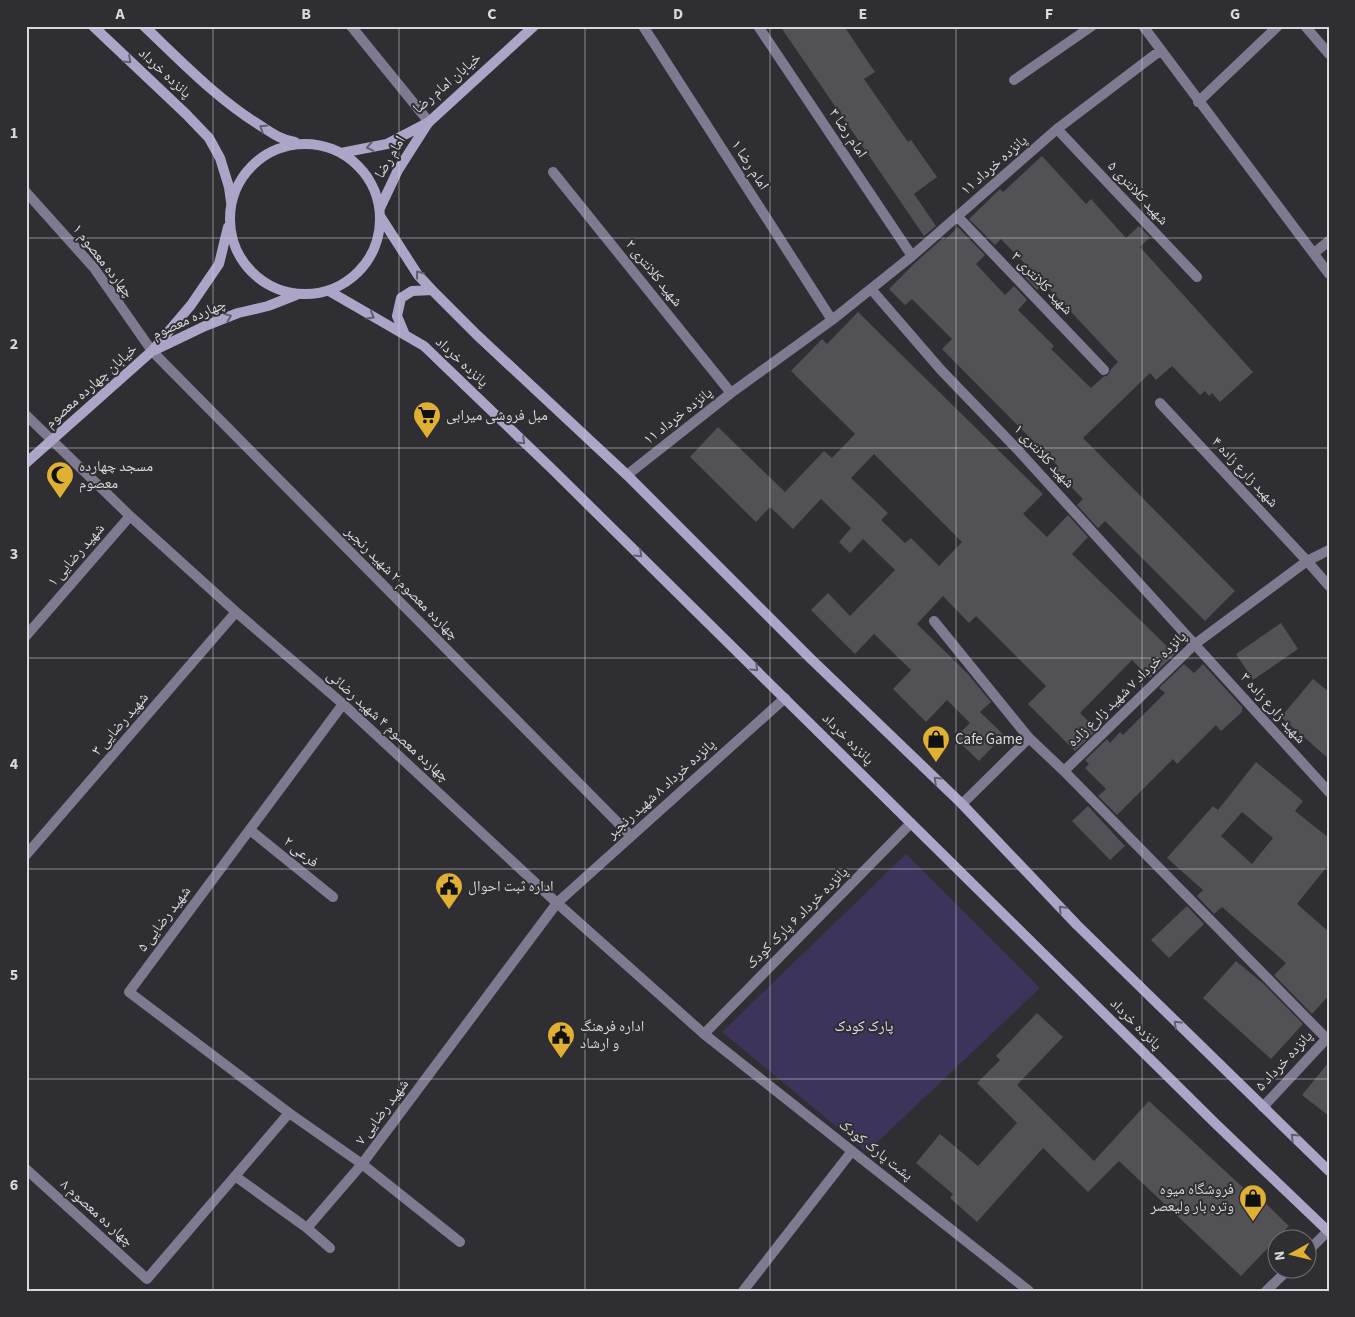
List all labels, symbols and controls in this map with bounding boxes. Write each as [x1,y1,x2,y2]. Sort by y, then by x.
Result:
text: A [114,3,125,25]
text: B [301,3,311,25]
text: C [487,3,497,25]
text: D [673,3,683,25]
text: E [859,3,867,25]
text: F [1045,3,1053,25]
text: G [1230,3,1240,25]
street label: پانزده خرداد [134,43,196,103]
street label: خیابان امام رضا [408,47,486,119]
one-way arrow [123,54,132,63]
street label: امام رضا ۳ [824,104,872,162]
text: 1 [10,122,18,144]
one-way arrow [260,124,269,134]
street label: پانزده خرداد ۱۱ [956,130,1032,200]
street label: امام رضا [369,132,411,182]
street label: امام رضا ۱ [726,136,774,194]
one-way arrow [366,142,375,152]
street label: شهید کلانتری ۵ [1103,156,1173,230]
street label: چهارده معصوم ۱ [67,219,139,303]
street label: شهید کلانتری ۲ [620,235,688,311]
street label: شهید کلانتری ۳ [1006,247,1078,320]
one-way arrow [415,271,424,280]
street label: چهارده معصوم [149,293,230,345]
one-way arrow [366,309,375,319]
one-way arrow [224,313,232,323]
street label: پانزده خرداد [431,332,493,392]
text: 2 [10,333,18,355]
street label: خیابان چهارده معصوم [40,339,142,433]
street label: پانزده خرداد ۱۱ [639,382,717,450]
supermarket icon: مبل فروشی میرابی [412,400,442,439]
place label: مبل فروشی میرابی [446,405,548,426]
street label: شهید کلانتری ۱ [1009,419,1079,493]
street label: شهید زارع زاده ۴ [1207,432,1283,512]
one-way arrow [517,435,526,444]
place label: مسجد چهارده معصوم [79,456,153,494]
mosque icon: مسجد چهارده معصوم [45,460,75,499]
street label: شهید رضایی ۱ [43,519,109,591]
street label: چهارده معصوم ۲ شهید رنجبر [340,521,464,645]
text: 3 [10,543,18,565]
one-way arrow [633,548,642,557]
street label: پانزده خرداد ۷ شهید زارع زاده [1063,626,1191,752]
one-way arrow [749,662,758,671]
street label: چهارده معصوم ۴ شهید رضائی [322,665,454,787]
street label: شهید زارع زاده ۳ [1235,668,1311,748]
street label: شهید رضایی ۳ [87,688,153,760]
street label: پانزده خرداد [817,708,879,770]
shop icon: Cafe Game [921,724,951,763]
place label: Cafe Game [955,729,1023,750]
street label: پانزده خرداد ۸ شهید رنجبر [601,734,720,844]
text: 4 [10,753,19,775]
one-way arrow [934,777,943,786]
street label: فرعی ۲ [279,831,323,873]
street label: پانزده خرداد ۶ پارک کودک [741,862,853,974]
public building icon: اداره ثبت احوال [434,871,464,910]
place label: اداره ثبت احوال [468,876,554,897]
street label: شهید رضایی ۵ [132,882,196,956]
one-way arrow [1059,906,1068,915]
text: 5 [10,964,18,986]
street label: پانزده خرداد [1105,993,1167,1055]
place label: اداره فرهنگ و ارشاد [580,1016,644,1054]
park label: پارک کودک [835,1016,893,1037]
public building icon: اداره فرهنگ و ارشاد [546,1020,576,1059]
one-way arrow [1174,1020,1183,1029]
street label: پانزده خرداد ۵ [1250,1026,1318,1096]
street label: شهید رضایی ۷ [350,1075,414,1149]
street label: پشت پارک کودک [834,1114,918,1186]
one-way arrow [1290,1134,1299,1143]
text: 6 [10,1174,18,1196]
street label: چهار ده معصوم ۸ [56,1174,139,1252]
place label: فروشگاه میوه وتره بار ولیعصر [1149,1179,1234,1217]
shop icon: فروشگاه میوه وتره بار ولیعصر [1238,1183,1268,1222]
north arrow [1268,1230,1318,1280]
text: N [1270,1250,1291,1262]

